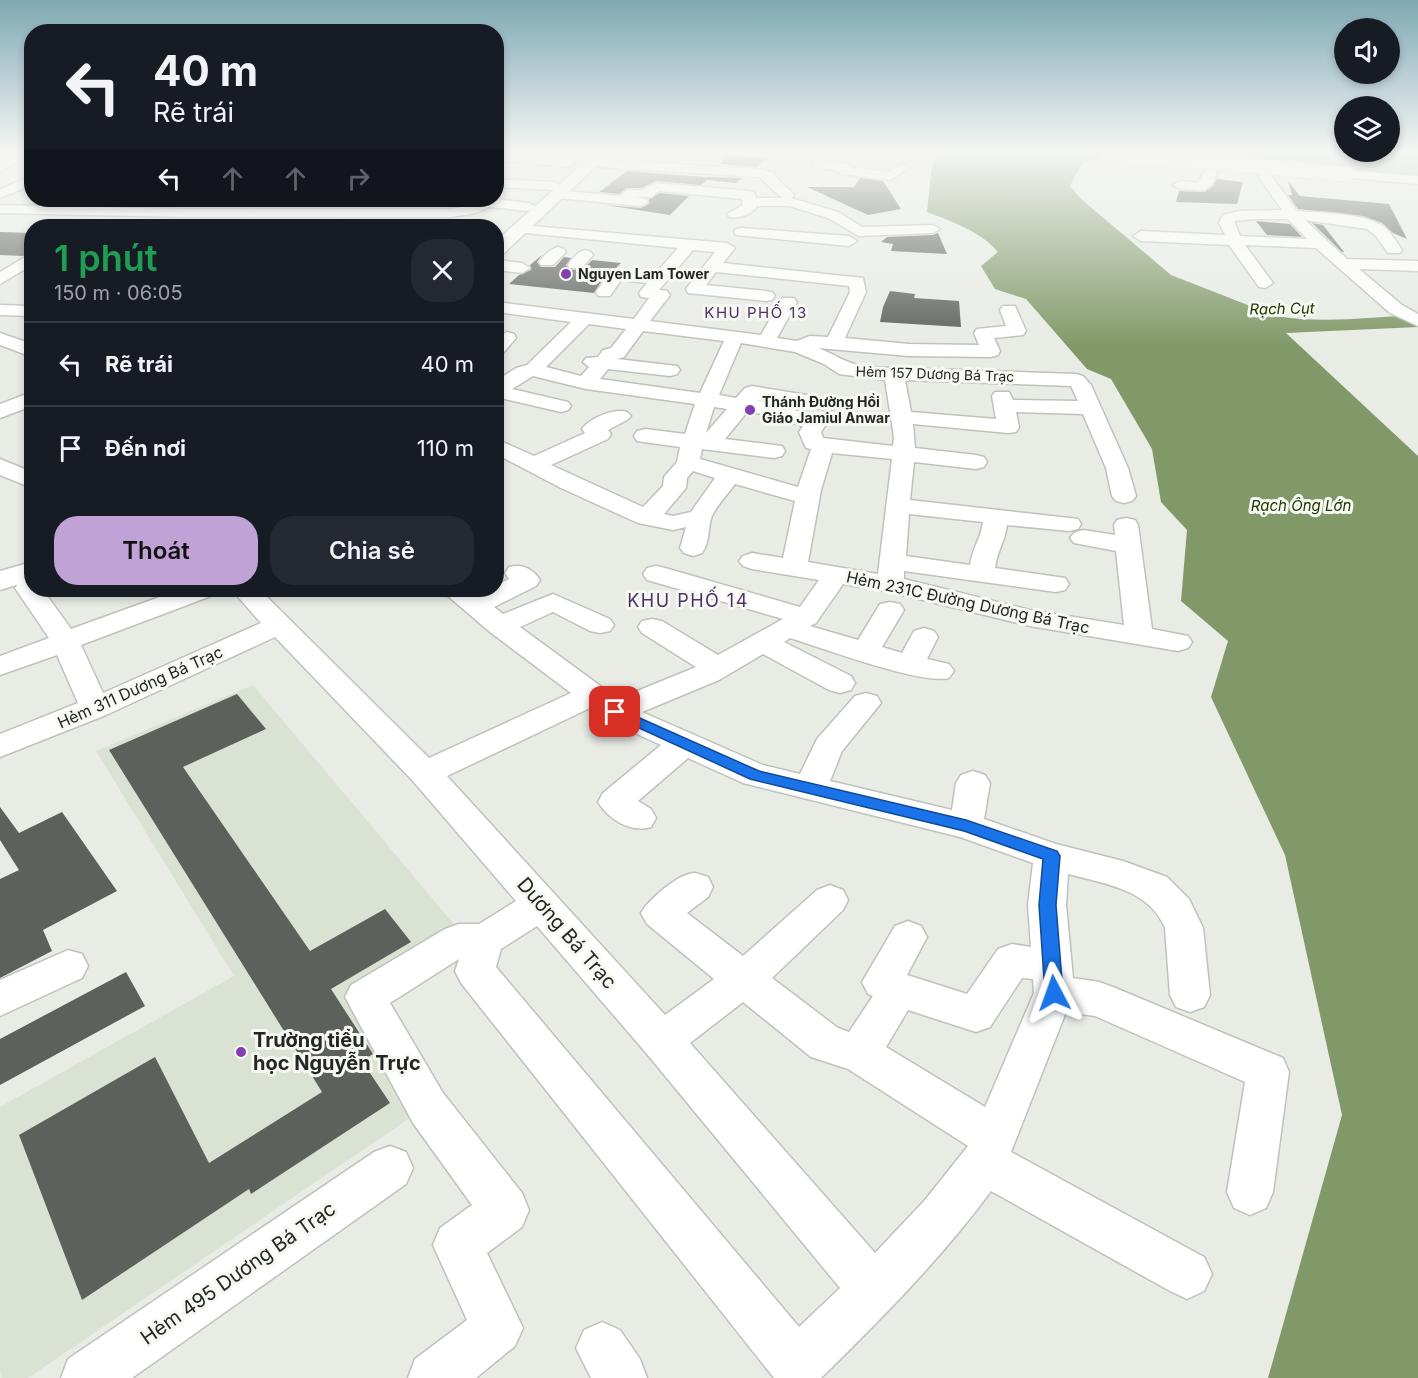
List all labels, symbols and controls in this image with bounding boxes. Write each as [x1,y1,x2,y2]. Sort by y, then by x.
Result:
map controls [1334,18,1400,162]
button: sound [1334,18,1400,84]
text: 40 m [153,45,258,96]
icon: left [54,48,132,126]
text: Rẽ trái [153,96,234,129]
button: layers [1334,96,1400,162]
icon: left [153,162,186,195]
icon: ahead [216,162,249,195]
icon: ahead [279,162,312,195]
icon: right [342,162,375,195]
text: 1 phút [54,236,158,280]
button: close [411,239,474,302]
place label: Nguyen Lam Tower [578,265,710,282]
marker: Nguyen Lam Tower [559,267,573,281]
text: 150 m · 06:05 [54,281,183,305]
water label: Rạch Cụt [1249,298,1316,319]
district label: KHU PHỐ 13 [704,301,808,322]
icon: left [54,348,87,381]
text: Rẽ trái [105,351,173,377]
text: 40 m [420,351,474,377]
street label: Hẻm 157 Dương Bá Trạc [855,362,1015,385]
place label: Thánh Đường Hồi Giáo Jamiul Anwar [762,393,890,426]
marker: Thánh Đường Hồi Giáo Jamiul Anwar [743,403,757,417]
icon: arrive [54,432,87,465]
text: Đến nơi [105,435,186,461]
text: 110 m [417,435,474,461]
water label: Rạch Ông Lớn [1251,496,1351,515]
button: Thoát [54,516,258,585]
button: Chia sẻ [270,516,474,585]
street label: Hẻm 231C Đường Dương Bá Trạc [845,566,1091,638]
district label: KHU PHỐ 14 [627,586,749,611]
street label: Hẻm 311 Dương Bá Trạc [54,641,226,733]
pin [589,686,640,737]
icon: arrive [598,695,631,728]
street label: Dương Bá Trạc [512,872,622,994]
position arrow [1022,961,1086,1025]
place label: Trường tiểu học Nguyễn Trực [253,1028,421,1075]
marker: Trường tiểu học Nguyễn Trực [234,1045,248,1059]
street label: Hẻm 495 Dương Bá Trạc [136,1197,340,1349]

